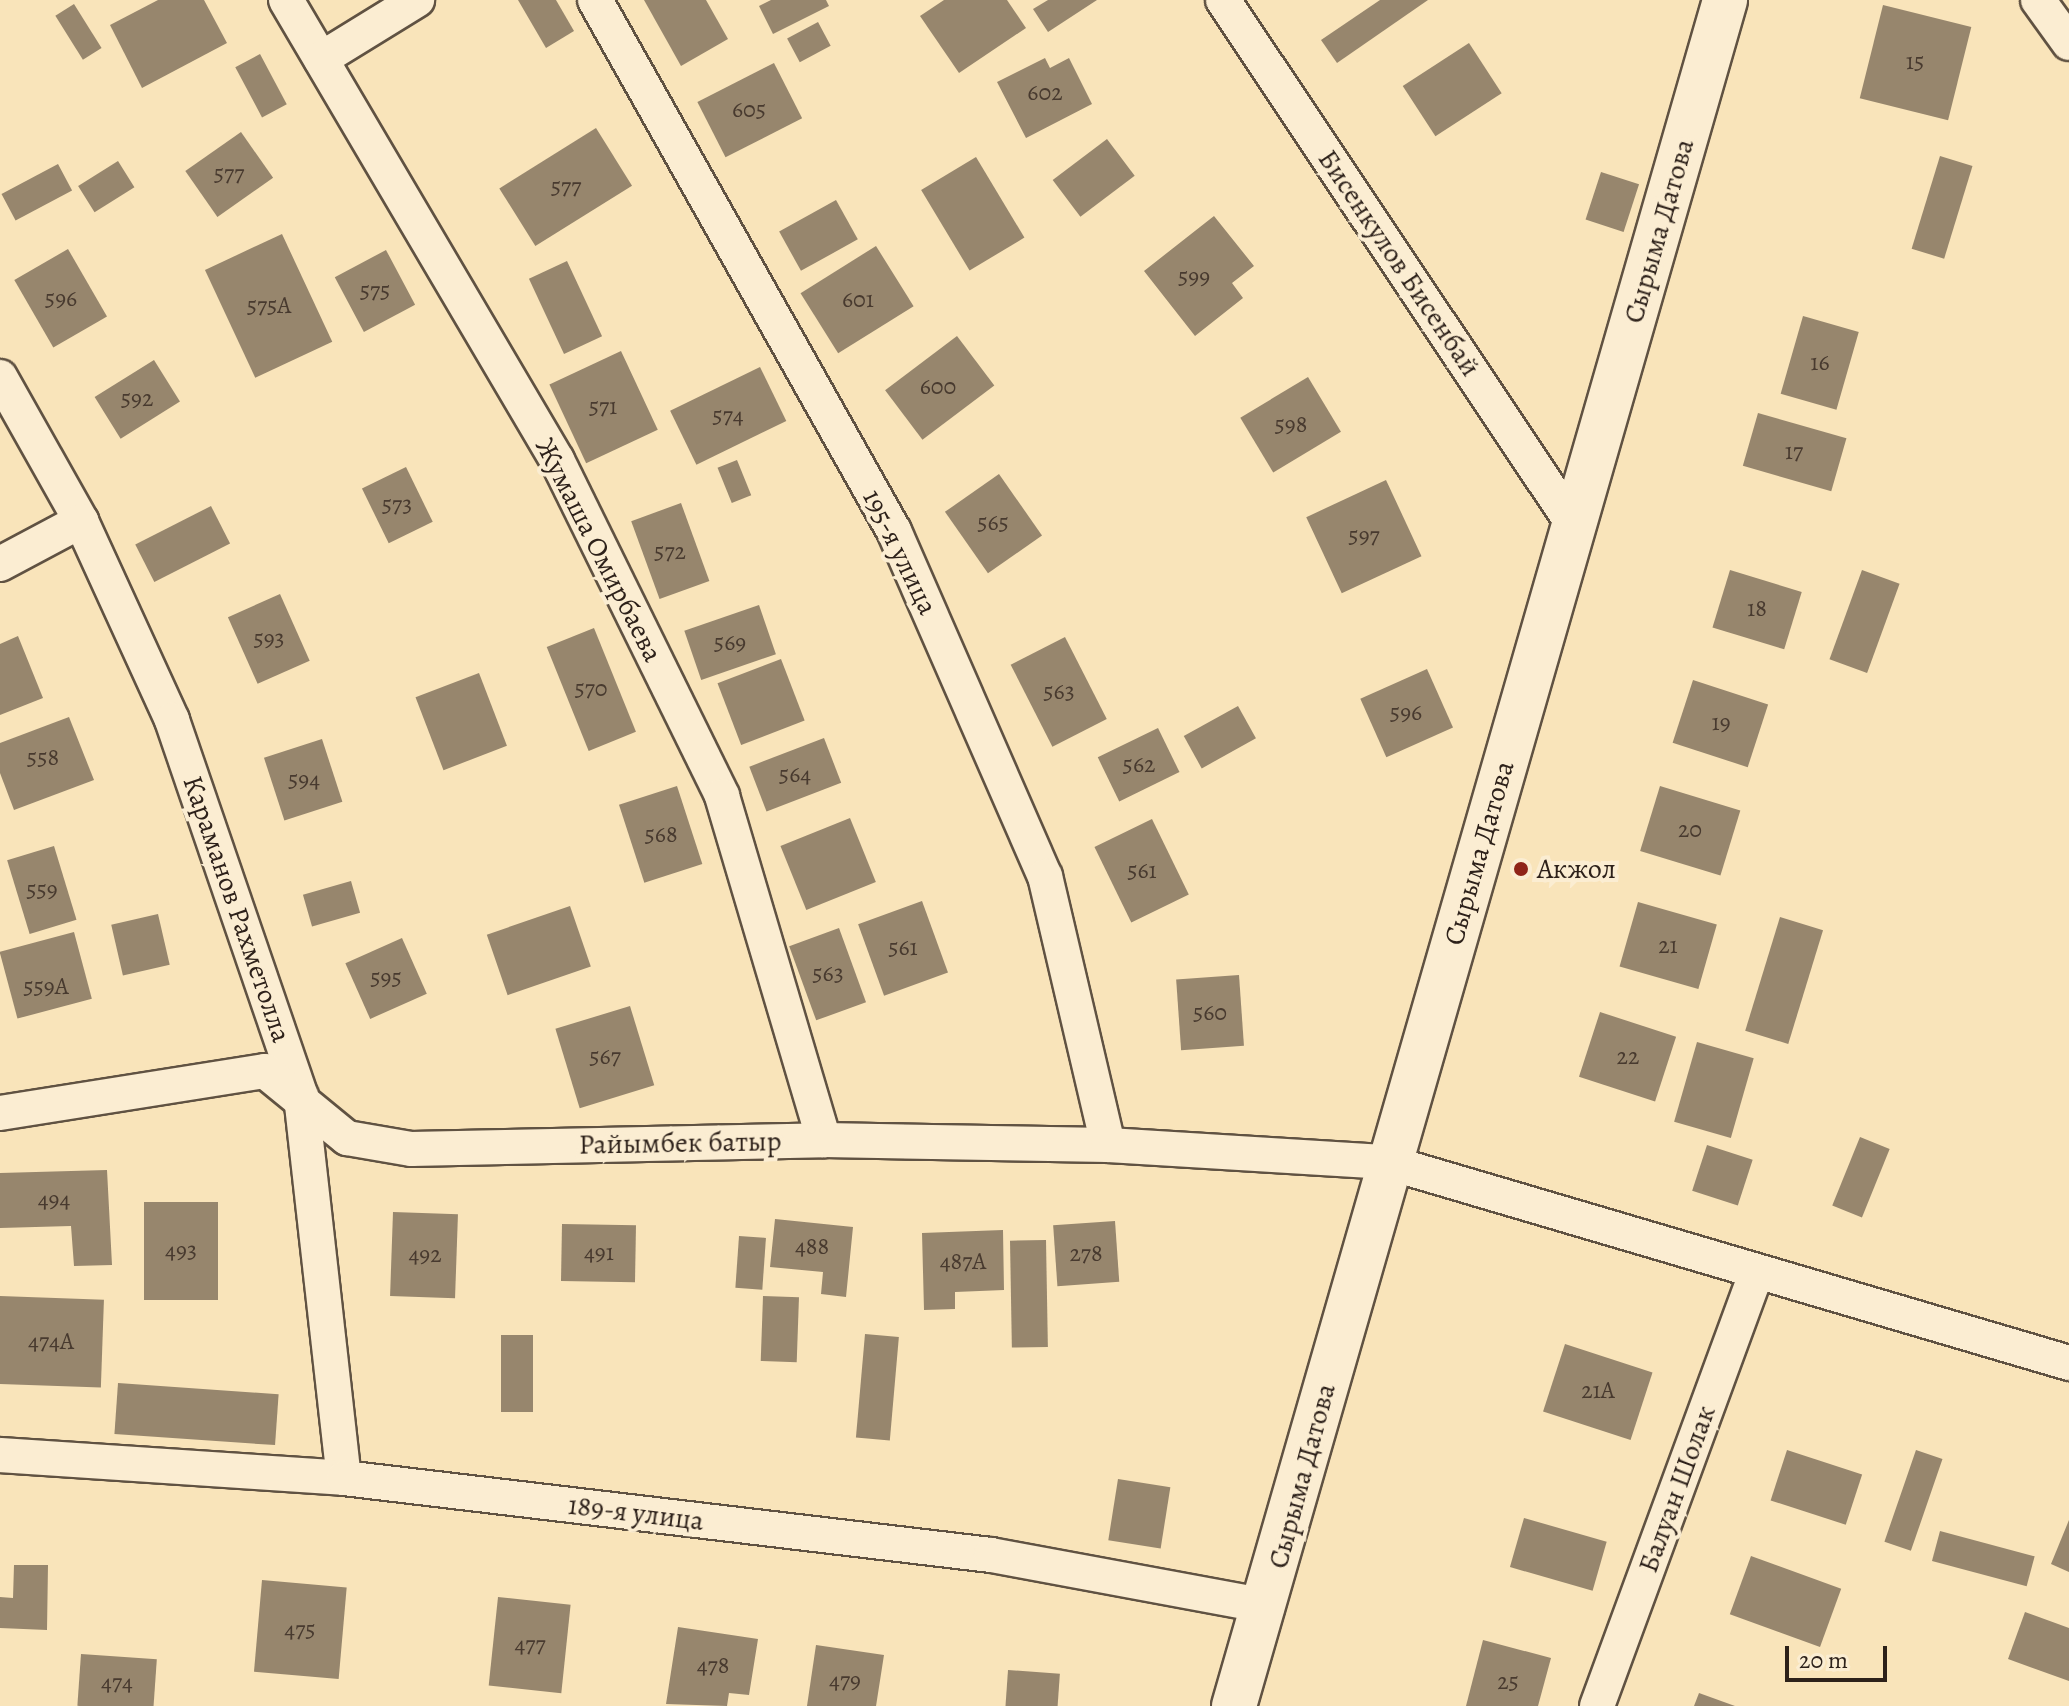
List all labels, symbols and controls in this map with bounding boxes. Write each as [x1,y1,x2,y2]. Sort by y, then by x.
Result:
house number: 15 [1906,48,1924,76]
house number: 602 [1027,79,1063,107]
house number: 605 [732,96,766,124]
street label: Сырыма Датова [1617,135,1701,327]
street label: Бисенкулов Бисенбай [1311,143,1487,383]
house number: 577 [214,160,244,188]
house number: 577 [551,173,581,201]
house number: 599 [1178,263,1210,291]
house number: 575 [360,277,390,305]
house number: 596 [45,285,77,313]
house number: 601 [842,286,874,314]
house number: 575А [247,292,291,320]
house number: 16 [1810,349,1830,377]
house number: 600 [920,373,956,401]
house number: 592 [121,385,153,413]
house number: 571 [589,393,617,421]
house number: 574 [712,402,744,430]
house number: 598 [1275,411,1307,439]
street label: Жумаша Омирбаева [528,433,670,667]
house number: 17 [1785,438,1803,466]
street label: 195-я улица [855,484,945,620]
house number: 573 [382,491,412,519]
house number: 565 [977,509,1009,537]
house number: 597 [1348,522,1380,550]
house number: 572 [654,538,686,566]
house number: 18 [1747,595,1767,623]
house number: 593 [253,625,285,653]
house number: 569 [714,629,746,657]
house number: 570 [574,675,608,703]
house number: 563 [1043,678,1075,706]
house number: 596 [1390,699,1422,727]
house number: 19 [1711,709,1731,737]
house number: 558 [27,744,59,772]
house number: 562 [1123,751,1155,779]
street label: Сырыма Датова [1437,757,1521,949]
house number: 564 [779,761,811,789]
house number: 594 [288,766,320,794]
street label: Караманов Рахметолла [176,771,298,1047]
house number: 20 [1678,816,1702,844]
house number: 568 [644,821,678,849]
place label: Акжол [1537,852,1616,886]
house number: 561 [1127,857,1157,885]
marker: Акжол [1512,860,1530,878]
house number: 559 [26,876,58,904]
house number: 21 [1658,932,1678,960]
house number: 561 [888,934,918,962]
house number: 563 [812,960,844,988]
house number: 595 [370,964,402,992]
house number: 559А [23,973,69,1001]
house number: 560 [1193,999,1227,1027]
house number: 567 [589,1043,621,1071]
house number: 22 [1617,1043,1639,1071]
street label: Райымбек батыр [578,1124,782,1162]
house number: 494 [38,1186,70,1214]
house number: 488 [795,1233,829,1261]
house number: 493 [165,1237,197,1265]
house number: 491 [584,1239,614,1267]
house number: 278 [1069,1240,1103,1268]
house number: 492 [408,1241,442,1269]
house number: 487А [940,1248,986,1276]
house number: 474А [28,1328,74,1356]
house number: 21А [1581,1377,1615,1405]
street label: Сырыма Датова [1261,1380,1343,1572]
street label: Балуан Шолак [1631,1401,1723,1577]
street label: 189-я улица [566,1488,706,1538]
house number: 475 [284,1616,316,1644]
scale bar [1789,1630,1891,1680]
house number: 477 [514,1631,546,1659]
text: 20 m [1799,1644,1848,1676]
house number: 478 [697,1652,729,1680]
house number: 479 [829,1667,861,1695]
house number: 25 [1497,1668,1519,1696]
house number: 474 [101,1669,133,1697]

